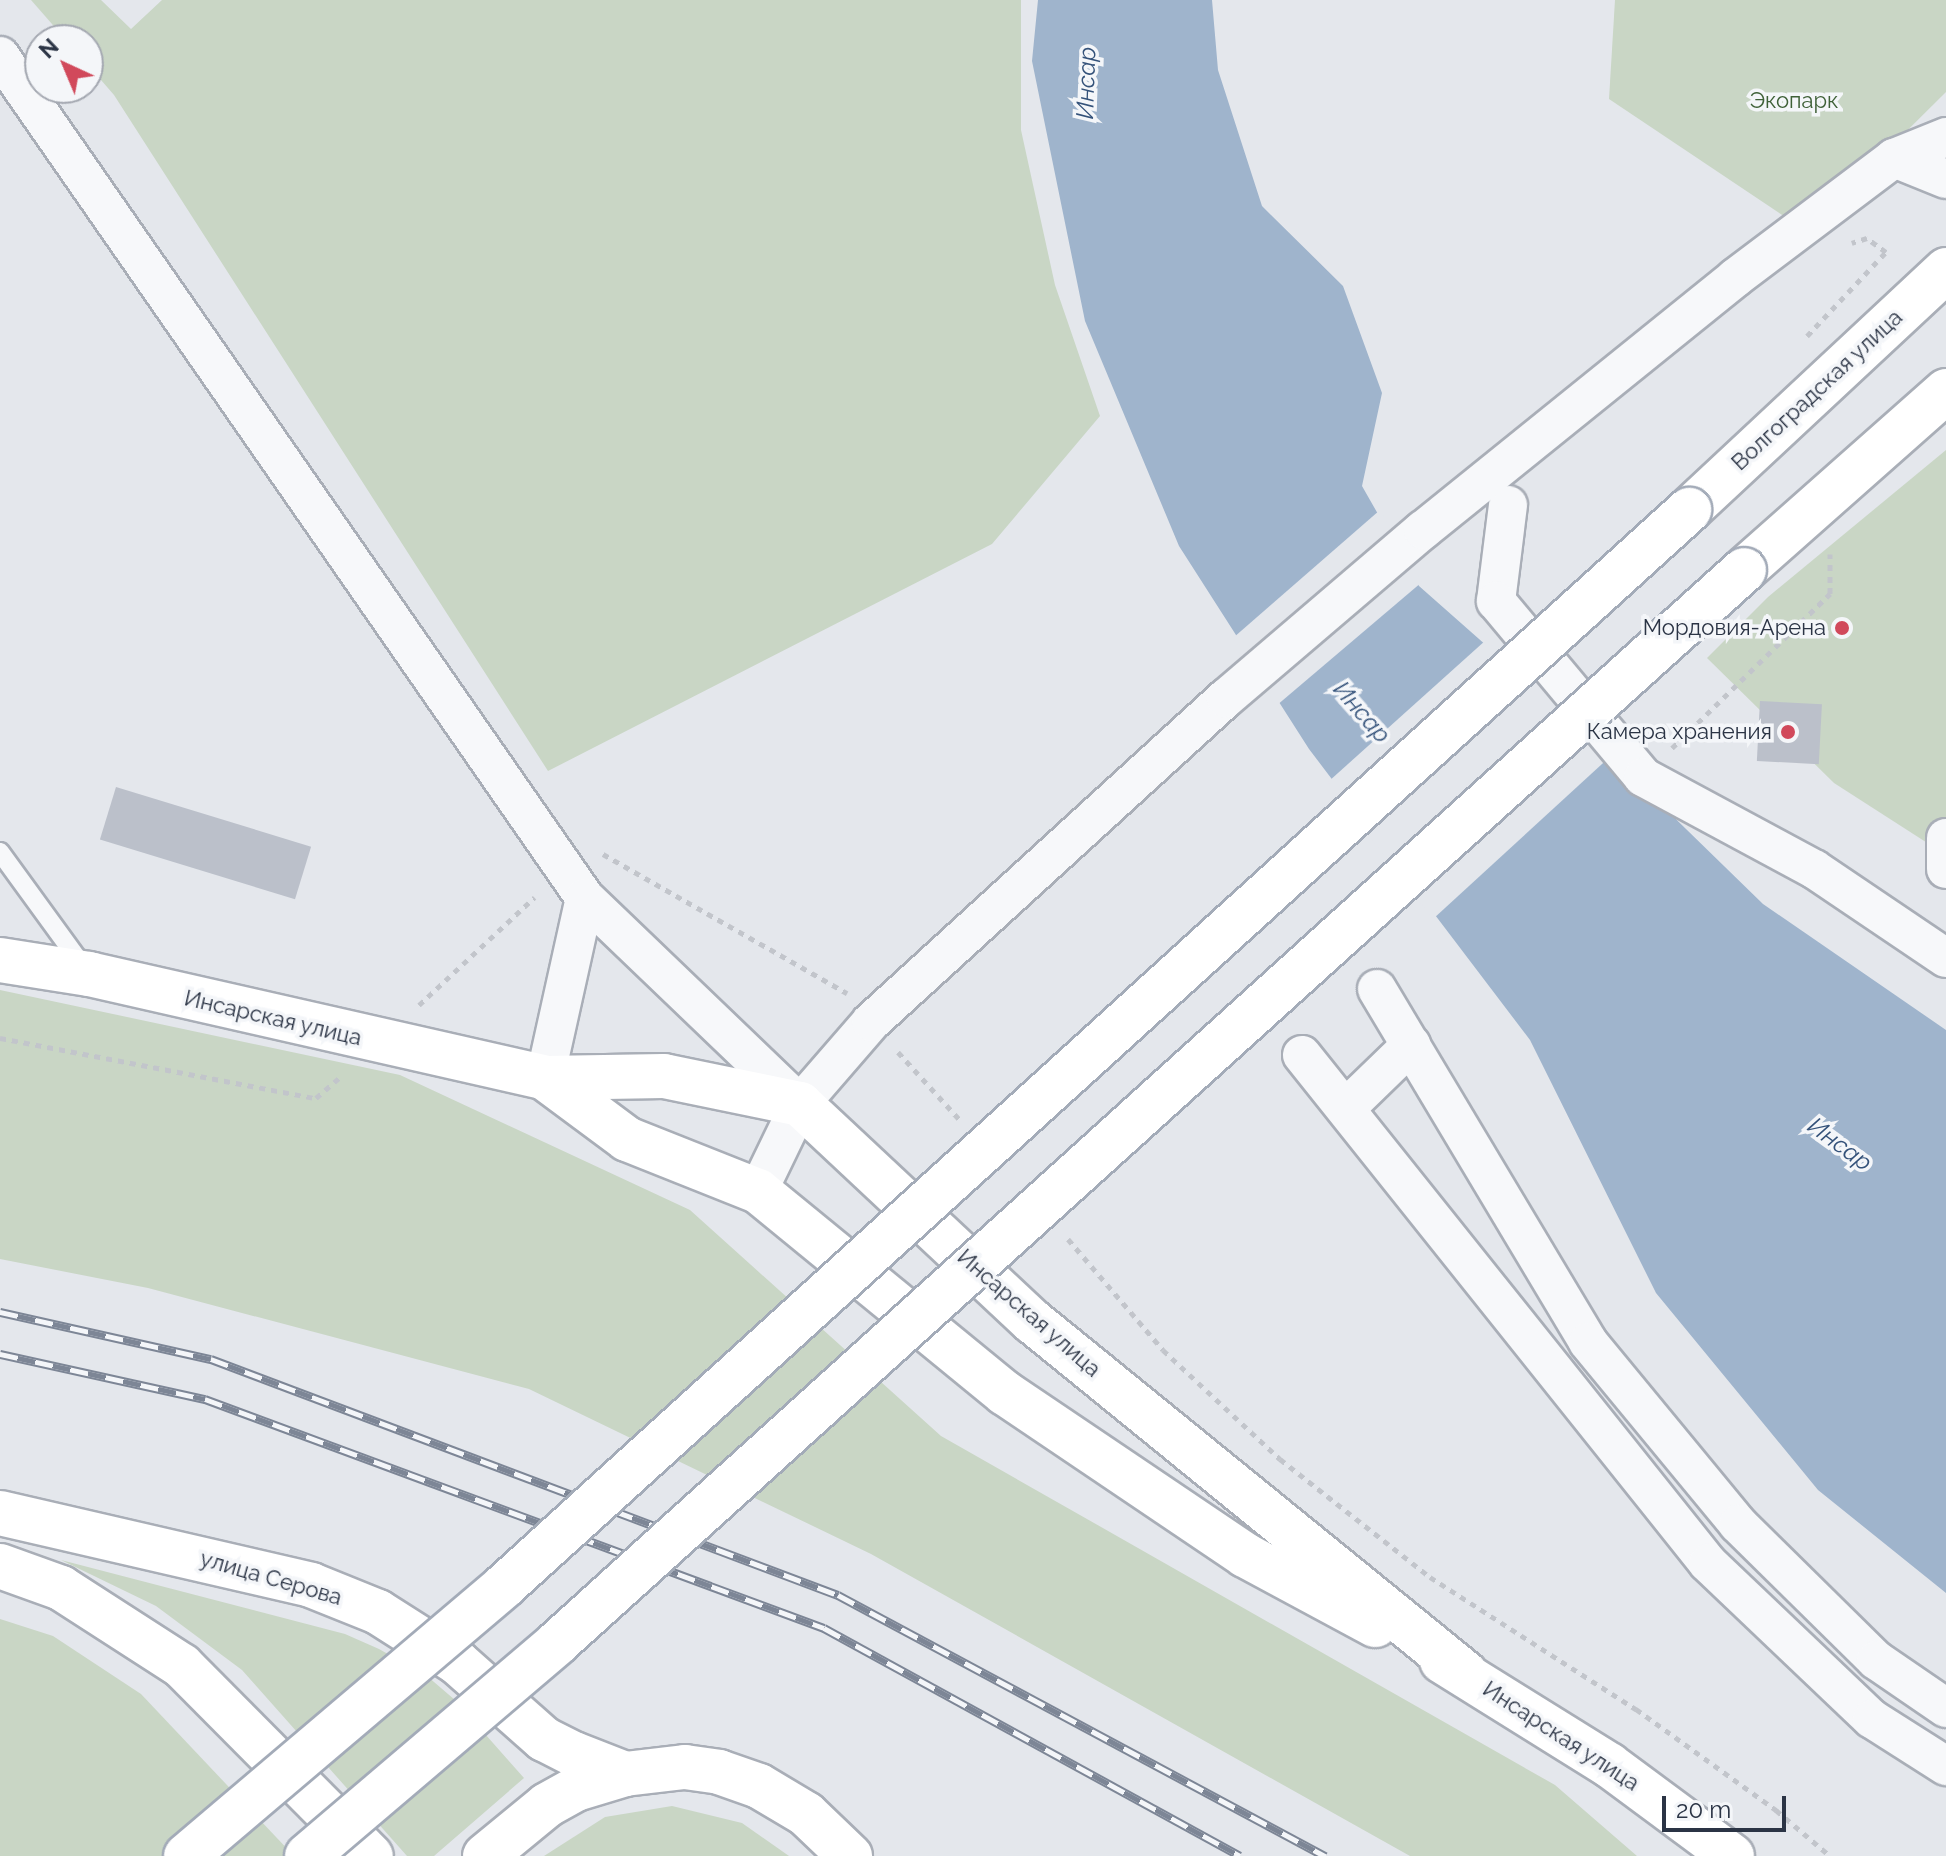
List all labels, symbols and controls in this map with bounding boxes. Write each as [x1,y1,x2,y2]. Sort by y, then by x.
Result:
north arrow [24,24,104,104]
text: N [34,33,64,63]
water label: Инсар [1070,46,1102,120]
park label: Экопарк [1749,88,1839,114]
street label: Волгоградская улица [1726,304,1908,476]
place label: Мордовия-Арена [1643,615,1826,641]
marker: Мордовия-Арена [1833,619,1851,637]
water label: Инсар [1327,675,1397,749]
place label: Камера хранения [1587,719,1772,745]
marker: Камера хранения [1779,723,1797,741]
street label: Инсарская улица [181,985,365,1051]
water label: Инсар [1802,1111,1878,1177]
street label: Инсарская улица [952,1243,1106,1383]
street label: улица Серова [197,1545,345,1611]
street label: Инсарская улица [1478,1675,1644,1797]
scale bar [1666,1780,1790,1830]
text: 20 m [1676,1795,1731,1824]

